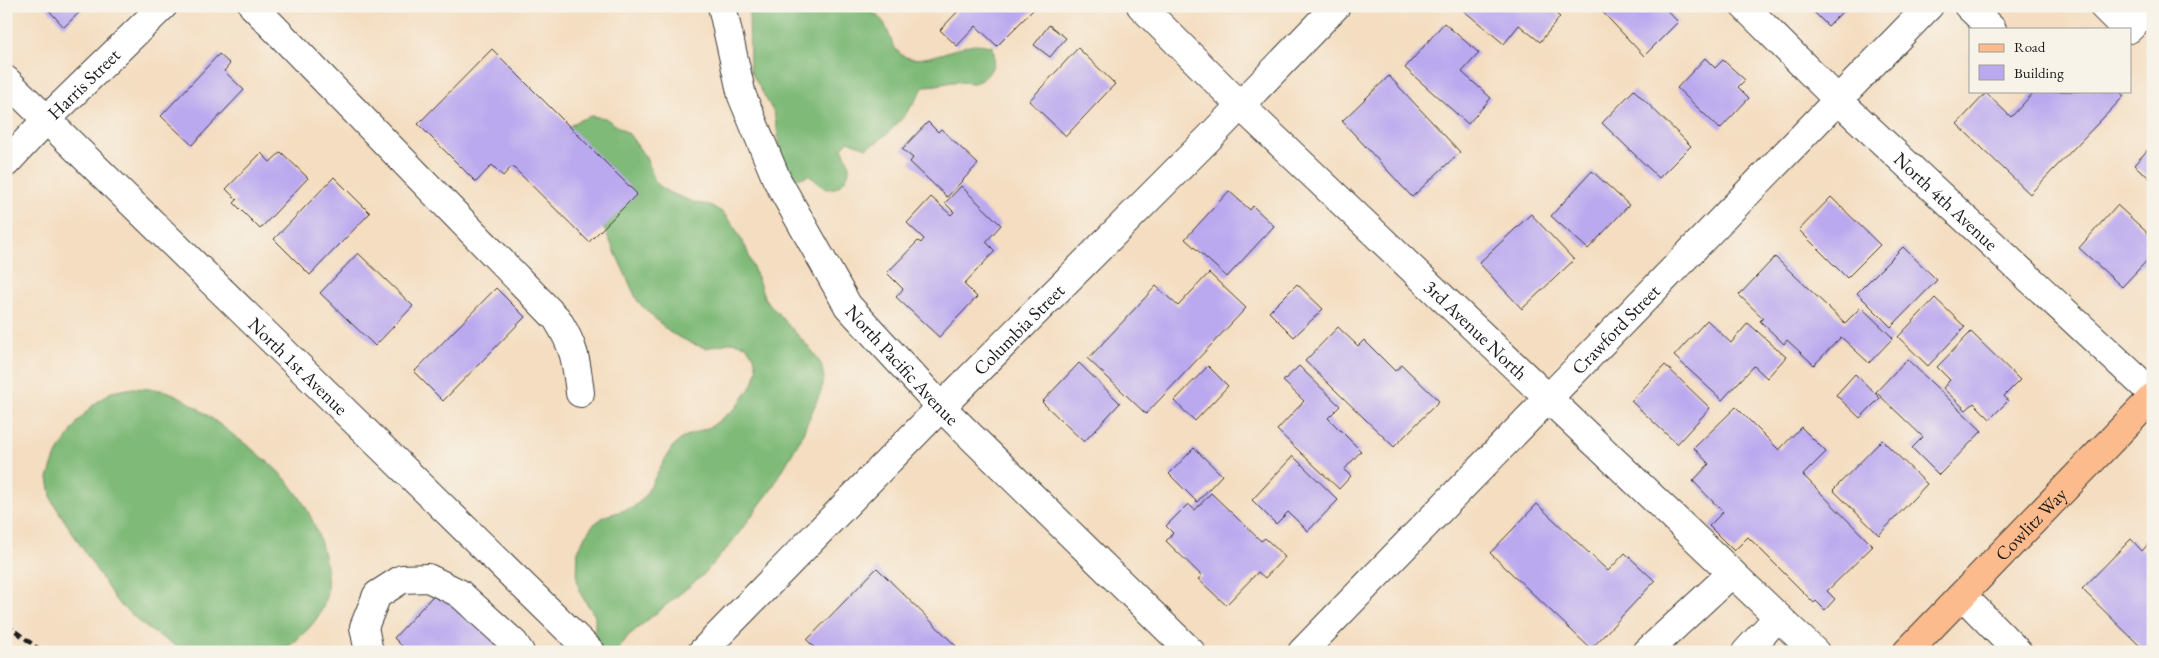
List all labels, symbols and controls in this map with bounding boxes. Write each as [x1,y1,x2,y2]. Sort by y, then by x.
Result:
legend [1969,28,2132,92]
text: Road [2014,37,2046,56]
street label: Harris Street [42,42,125,125]
text: Building [2014,63,2064,82]
street label: North 4th Avenue [1889,146,2004,256]
street label: 3rd Avenue North [1419,274,1533,385]
street label: Columbia Street [967,278,1070,380]
street label: Crawford Street [1566,279,1665,380]
street label: North Pacific Avenue [840,299,965,431]
street label: North 1st Avenue [243,312,354,420]
street label: Cowlitz Way [1989,481,2072,566]

